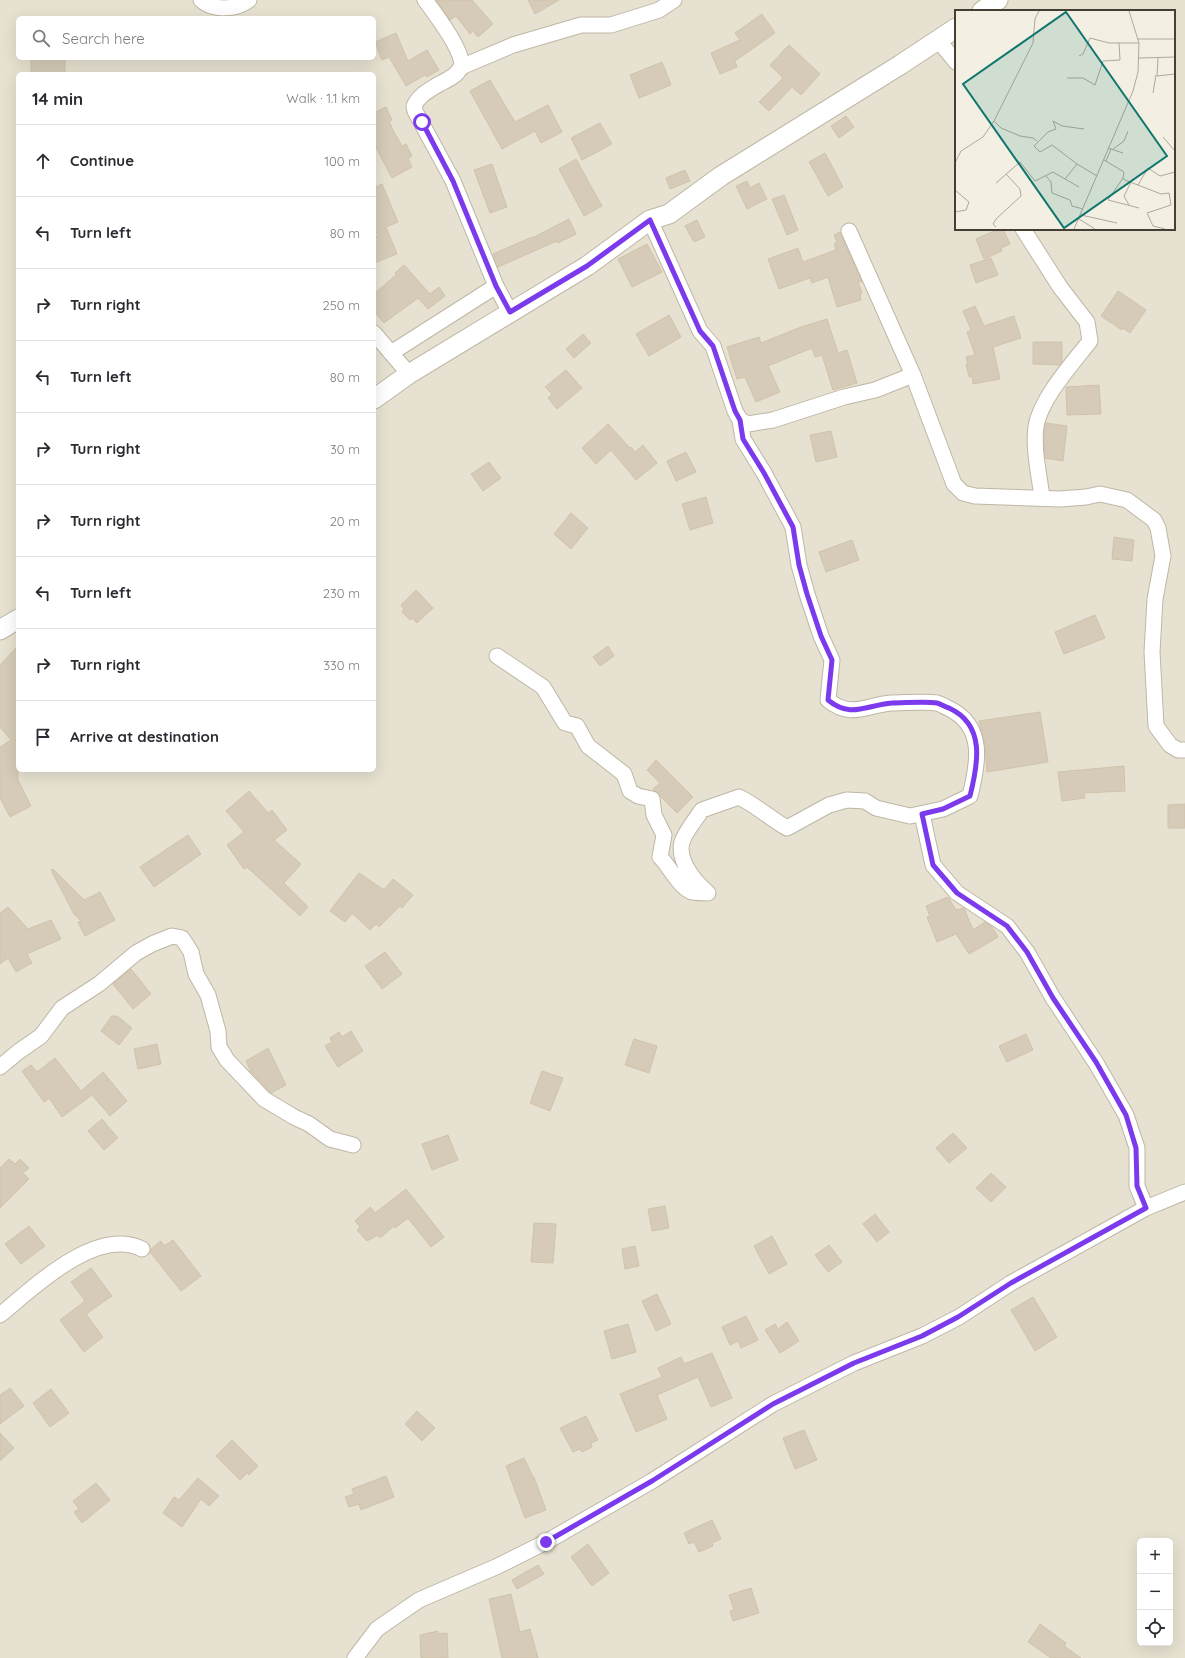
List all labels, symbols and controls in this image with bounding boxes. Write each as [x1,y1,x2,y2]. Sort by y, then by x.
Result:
inset map [955,10,1175,230]
search box [16,16,376,60]
icon: search [30,27,52,49]
text: Search here [62,29,145,48]
text: 14 min [32,88,83,109]
text: Walk · 1.1 km [286,90,360,106]
route start [413,113,431,131]
icon: ahead [32,150,54,172]
text: Continue [70,151,134,170]
text: 100 m [324,153,360,169]
icon: left [32,222,54,244]
text: Turn left [70,223,132,242]
text: 80 m [330,225,360,241]
icon: right [32,294,54,316]
text: Turn right [70,295,141,314]
text: 250 m [323,297,360,313]
icon: left [32,366,54,388]
text: Turn left [70,367,132,386]
text: 80 m [330,369,360,385]
icon: right [32,438,54,460]
text: Turn right [70,439,141,458]
text: 30 m [330,441,360,457]
icon: right [32,510,54,532]
text: Turn right [70,511,141,530]
text: 20 m [330,513,360,529]
icon: left [32,582,54,604]
text: Turn left [70,583,132,602]
text: 230 m [323,585,360,601]
icon: right [32,654,54,676]
text: Turn right [70,655,141,674]
text: 330 m [323,657,360,673]
icon: arrive [32,726,54,748]
text: Arrive at destination [70,727,219,746]
route end [537,1533,555,1551]
map controls [1137,1538,1173,1646]
button: + [1137,1538,1173,1574]
button: − [1137,1574,1173,1610]
button: locate [1137,1610,1173,1646]

